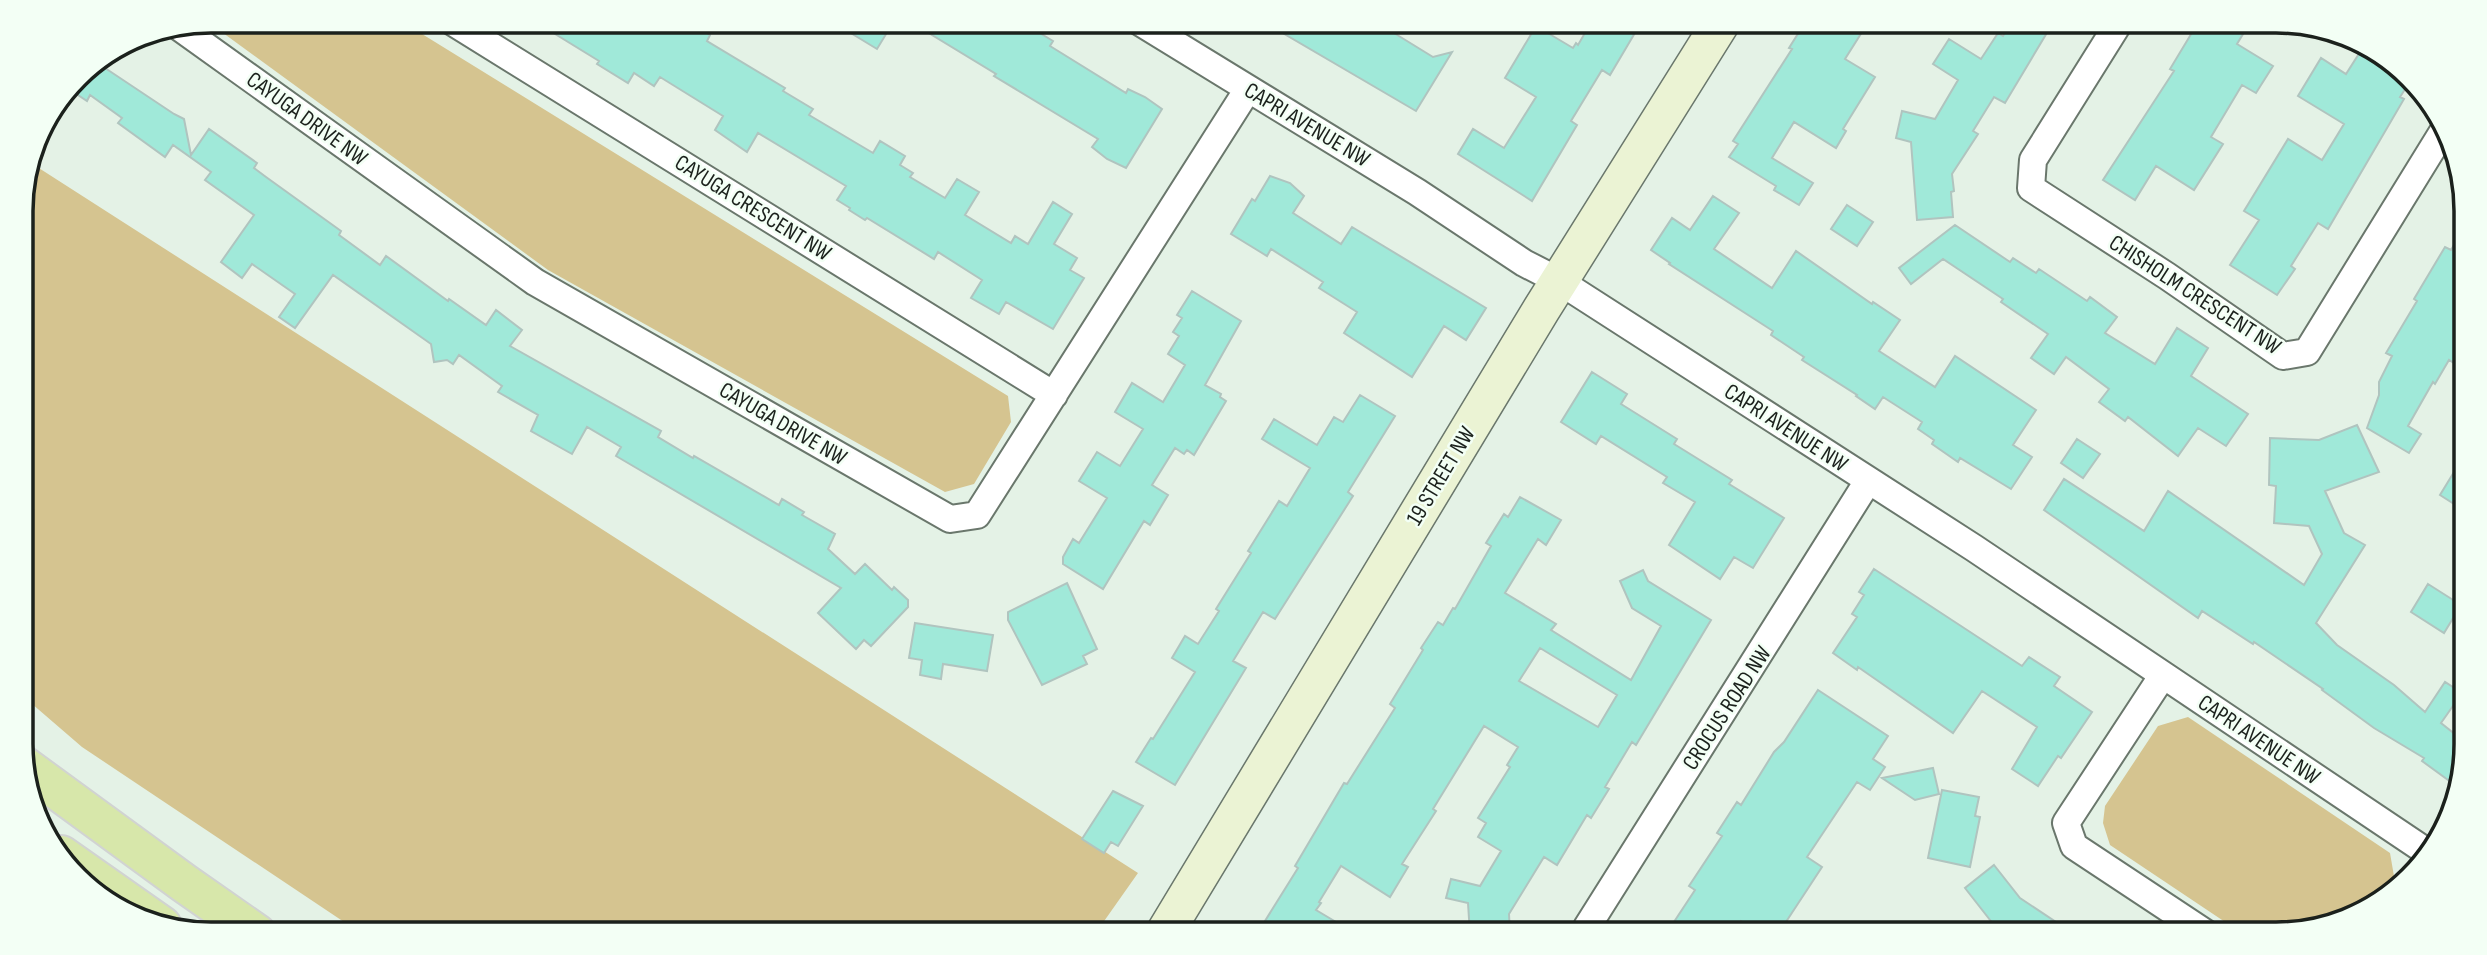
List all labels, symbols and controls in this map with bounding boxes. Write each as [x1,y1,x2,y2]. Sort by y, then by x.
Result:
street label: CAYUGA DRIVE NW [241,66,373,172]
street label: CAPRI AVENUE NW [1239,77,1375,173]
street label: CAYUGA CRESCENT NW [670,149,836,267]
street label: CHISHOLM CRESCENT NW [2104,229,2286,361]
street label: CAYUGA DRIVE NW [714,376,852,472]
street label: CAPRI AVENUE NW [1719,378,1853,478]
street label: 19 STREET NW [1401,422,1481,530]
street label: CROCUS ROAD NW [1677,641,1777,775]
street label: CAPRI AVENUE NW [2192,689,2326,791]

